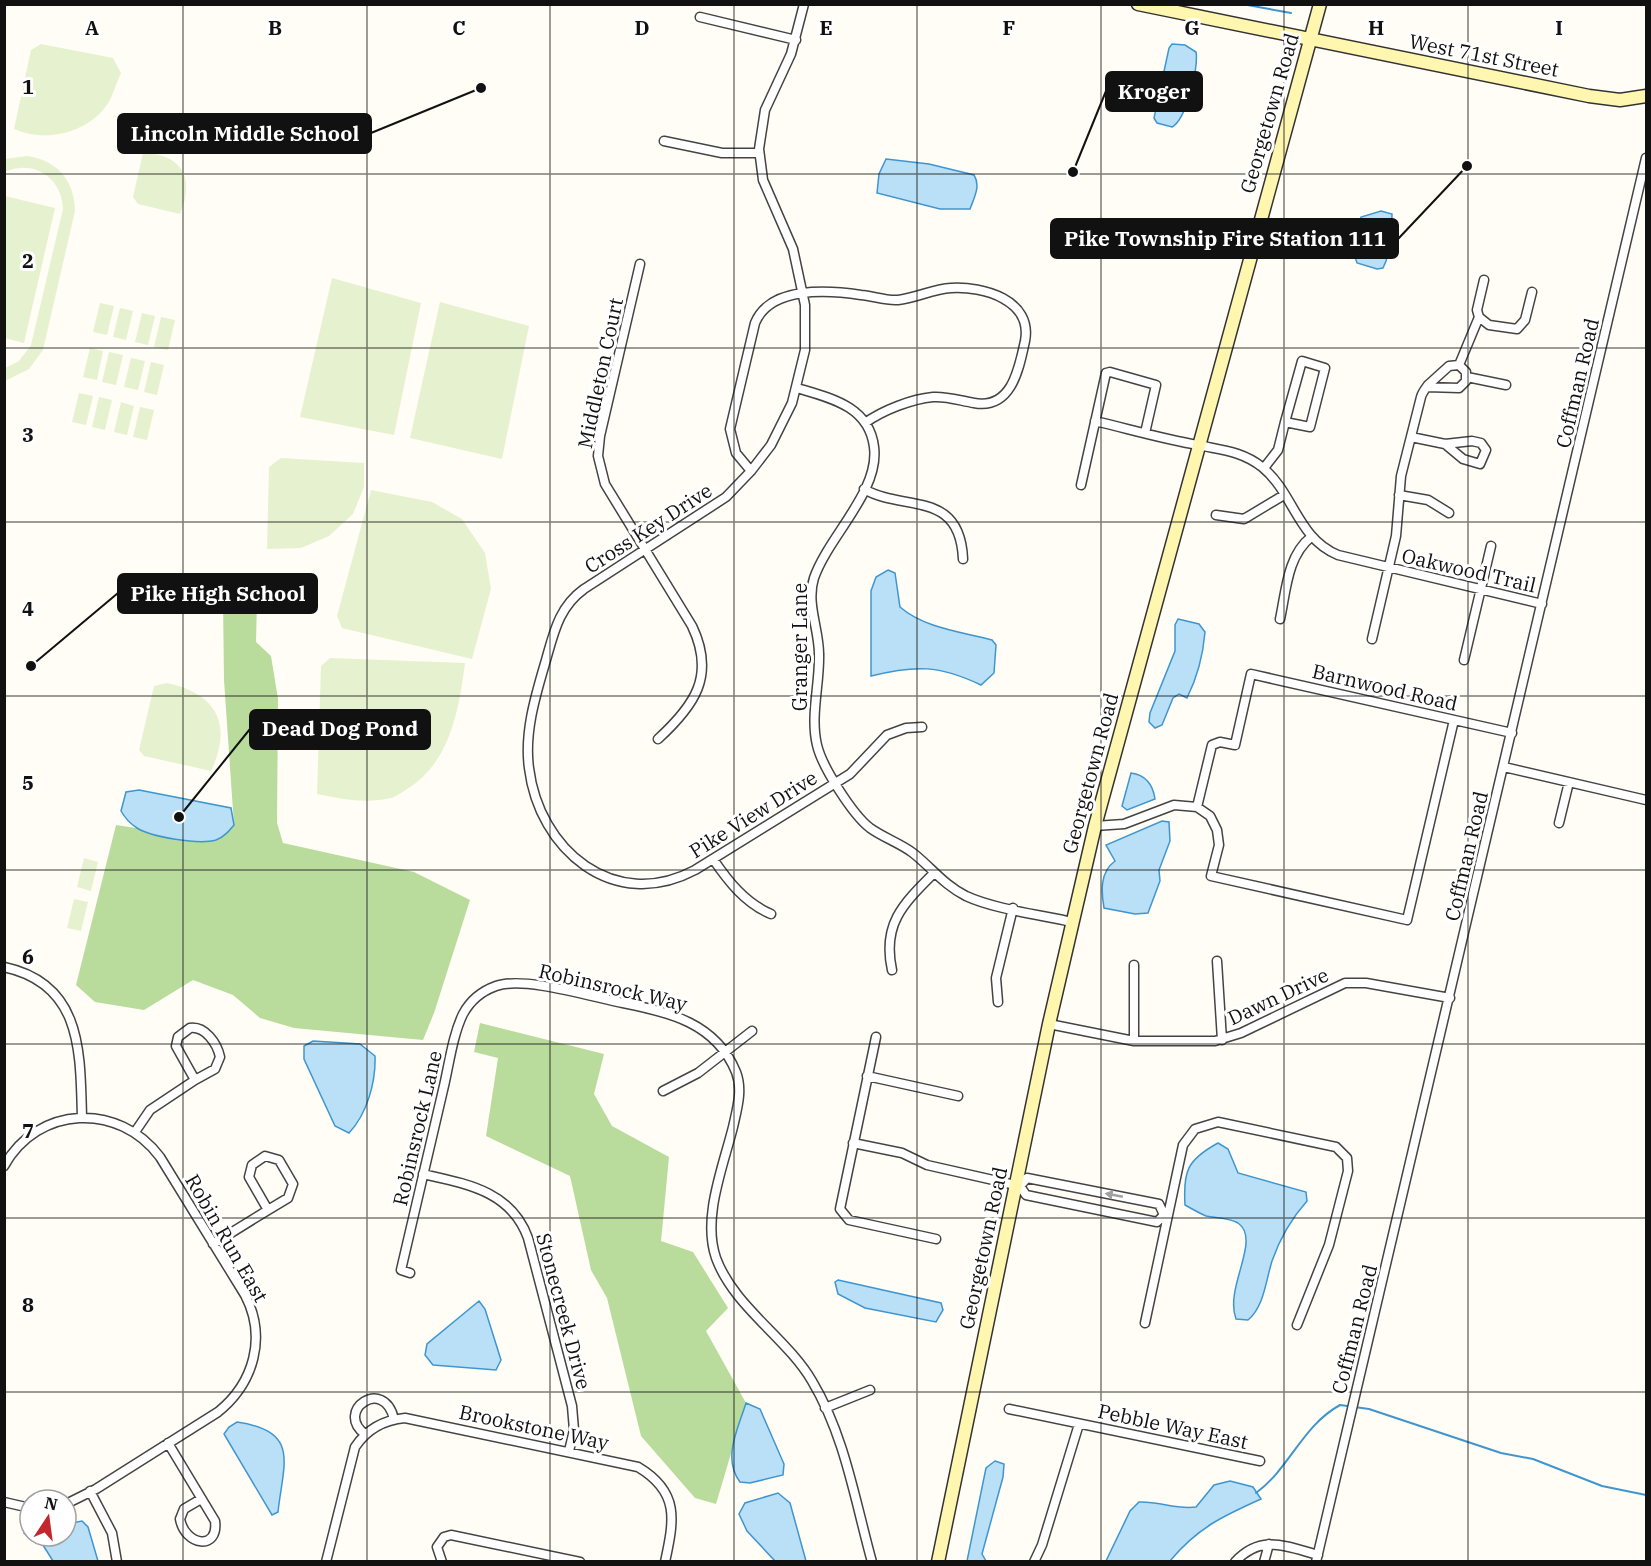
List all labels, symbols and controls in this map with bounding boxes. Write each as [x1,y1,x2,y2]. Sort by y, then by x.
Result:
text: A [85,14,99,41]
text: B [268,14,282,41]
text: C [452,14,466,41]
text: D [634,14,650,41]
text: E [819,14,833,41]
text: F [1003,14,1015,41]
text: G [1184,14,1200,41]
text: H [1368,14,1384,41]
text: I [1555,14,1563,41]
street label: West 71st Street [1407,27,1561,83]
street label: Georgetown Road [1233,30,1305,196]
callout: Kroger [1106,72,1202,111]
text: 1 [22,73,34,100]
text: Kroger [1118,77,1191,105]
callout: Lincoln Middle School [118,114,371,153]
text: Lincoln Middle School [131,119,359,147]
callout: Pike Township Fire Station 111 [1051,219,1398,258]
text: Pike Township Fire Station 111 [1064,224,1386,252]
text: 2 [22,247,34,274]
street label: Middleton Court [571,295,629,451]
street label: Coffman Road [1549,315,1605,451]
text: 3 [22,421,34,448]
street label: Cross Key Drive [579,477,717,579]
street label: Oakwood Trail [1399,541,1539,599]
callout: Pike High School [118,574,317,613]
text: Pike High School [130,579,306,607]
street label: Granger Lane [786,583,813,711]
text: 4 [22,595,34,622]
street label: Barnwood Road [1310,657,1460,717]
street label: Georgetown Road [1056,690,1124,856]
callout: Dead Dog Pond [250,710,430,749]
text: Dead Dog Pond [262,714,418,742]
street label: Pike View Drive [684,764,822,864]
text: 5 [22,769,34,796]
street label: Coffman Road [1438,788,1494,924]
text: 6 [22,943,34,970]
street label: Robinsrock Way [536,957,690,1017]
street label: Dawn Drive [1223,961,1333,1031]
street label: Robinsrock Lane [386,1048,448,1208]
text: 7 [22,1117,34,1144]
street label: Georgetown Road [953,1164,1013,1332]
street label: Robin Run East [179,1169,275,1307]
one-way arrow [1104,1190,1123,1199]
street label: Stonecreek Drive [530,1230,598,1392]
street label: Coffman Road [1325,1261,1383,1397]
text: 8 [22,1291,34,1318]
street label: Pebble Way East [1095,1397,1251,1455]
street label: Brookstone Way [457,1398,612,1456]
north arrow [18,1488,78,1548]
text: N [43,1492,60,1515]

